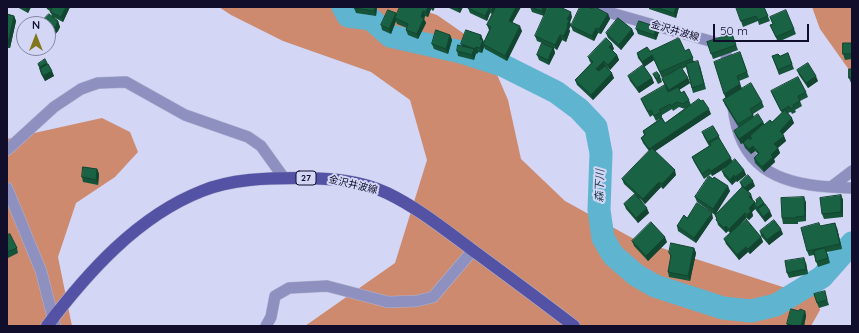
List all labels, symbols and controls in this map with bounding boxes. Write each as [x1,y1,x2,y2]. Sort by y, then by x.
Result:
north arrow [16,16,56,56]
scale bar [715,16,811,42]
text: N [32,18,40,32]
street label: 金沢井波線 [649,18,701,44]
text: 50 m [720,23,748,38]
water label: 森下川 [593,169,607,203]
road number: 27 [296,171,316,185]
street label: 金沢井波線 [327,174,379,196]

